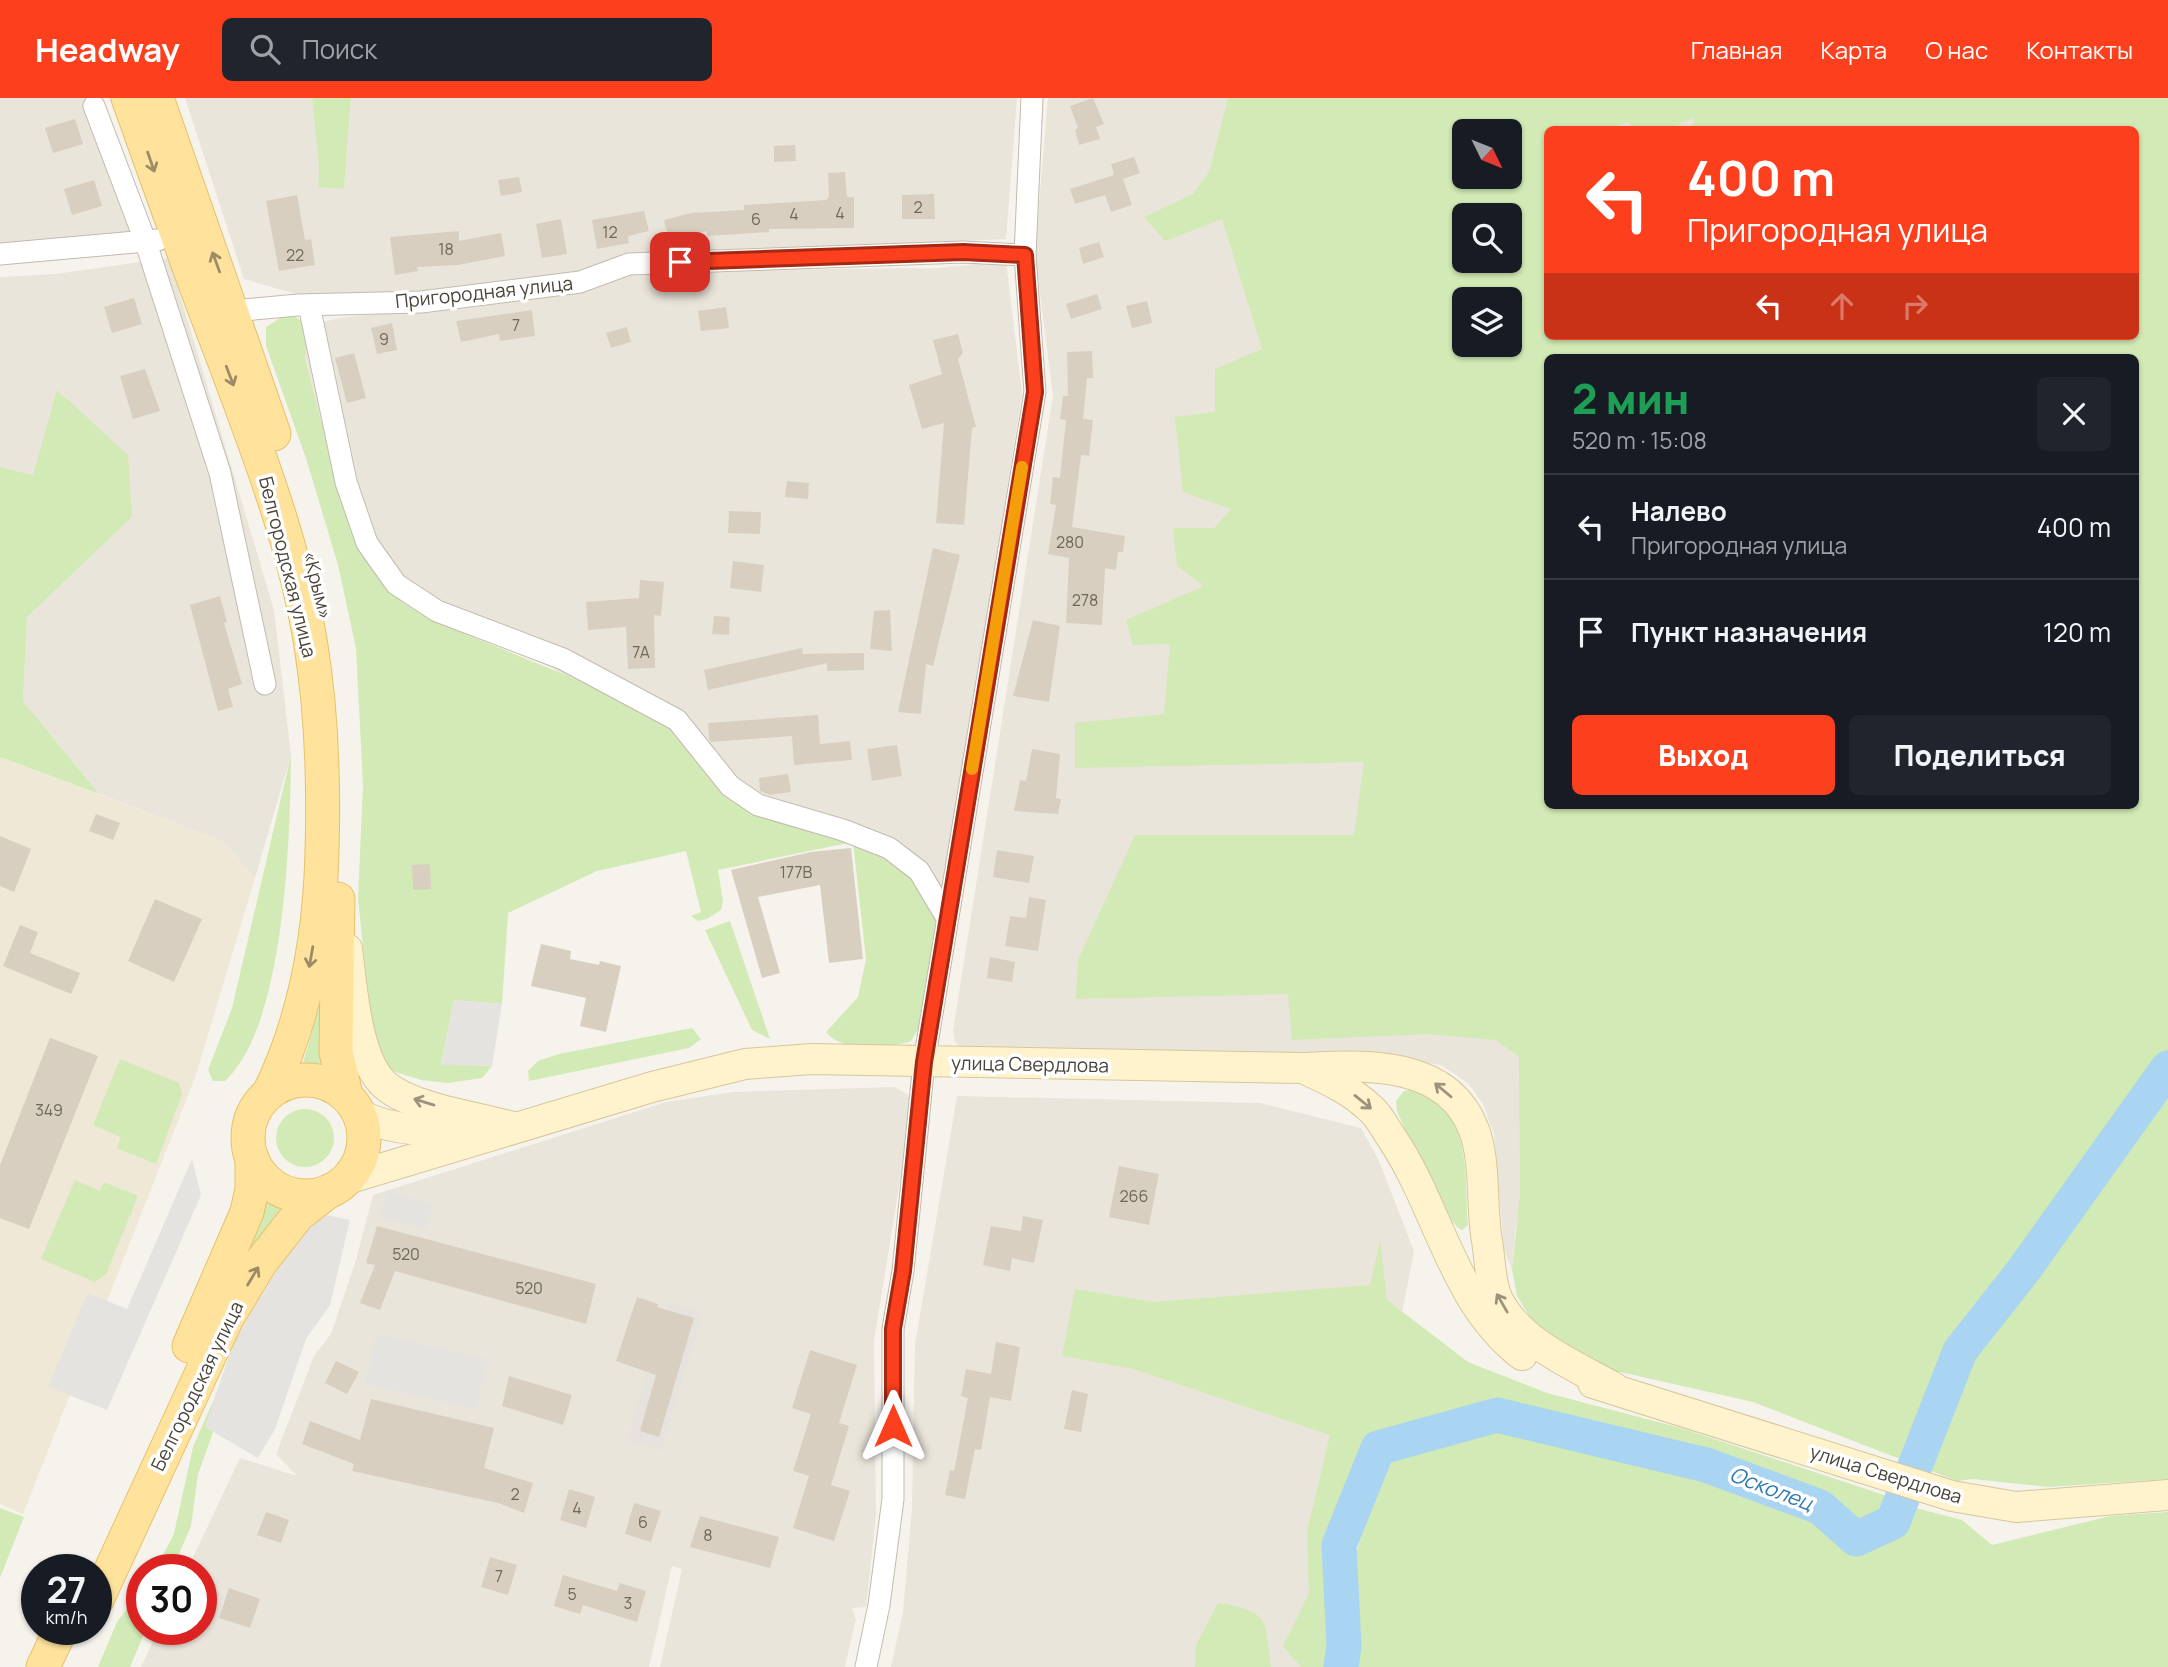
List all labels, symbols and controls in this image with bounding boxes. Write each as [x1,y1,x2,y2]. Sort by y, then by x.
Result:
search box [222,18,712,81]
text: Headway [35,27,180,72]
icon: search [246,30,284,68]
text: Поиск [302,31,377,67]
text: Главная [1691,33,1782,66]
text: Карта [1820,33,1887,66]
text: О нас [1925,33,1988,66]
text: Контакты [2026,33,2133,66]
north arrow [1452,119,1522,189]
map controls [1452,119,1522,357]
text: 400 m [1687,144,1835,211]
one-way arrow [146,151,158,173]
icon: left [1572,154,1663,245]
house number: 2 [913,196,923,218]
house number: 4 [835,202,845,224]
house number: 4 [789,203,799,225]
button: search [1452,203,1522,273]
house number: 6 [751,208,761,230]
text: Пригородная улица [1687,208,1988,252]
house number: 12 [602,221,618,243]
pin [650,232,710,292]
house number: 18 [438,238,454,260]
icon: arrive [661,243,699,281]
house number: 22 [286,244,304,266]
one-way arrow [209,252,221,274]
street label: Пригородная улица [394,270,574,314]
button: layers [1452,287,1522,357]
icon: left [1750,287,1788,325]
icon: ahead [1823,287,1861,325]
icon: right [1896,287,1934,325]
house number: 7 [512,314,520,336]
house number: 9 [379,328,389,350]
one-way arrow [224,364,237,386]
text: 2 мин [1572,369,1689,427]
button: close [2037,377,2111,451]
text: 520 m · 15:08 [1572,424,1707,456]
street label: Белгородская улица [253,474,323,660]
text: Налево [1631,493,1727,529]
icon: left [1572,508,1610,546]
text: 400 m [2037,509,2111,545]
text: Пригородная улица [1631,529,1847,561]
house number: 280 [1056,531,1084,553]
street label: «Крым» [297,549,339,621]
house number: 278 [1072,589,1098,611]
icon: arrive [1572,613,1610,651]
text: Пункт назначения [1631,614,1867,650]
text: 120 m [2043,614,2111,650]
house number: 7А [632,641,650,663]
button: Выход [1572,715,1835,795]
button: Поделиться [1849,715,2111,795]
house number: 177В [780,861,812,883]
one-way arrow [304,945,318,968]
street label: улица Свердлова [951,1050,1109,1078]
one-way arrow [1435,1083,1453,1098]
one-way arrow [1353,1094,1371,1110]
one-way arrow [413,1095,435,1108]
house number: 349 [35,1099,63,1121]
house number: 266 [1120,1185,1148,1207]
house number: 520 [392,1243,420,1265]
one-way arrow [246,1266,260,1286]
house number: 520 [515,1277,543,1299]
one-way arrow [1495,1294,1509,1314]
street label: Белгородская улица [145,1297,249,1475]
position arrow [856,1389,930,1463]
street label: улица Свердлова [1807,1438,1965,1510]
water label: Осколец [1726,1459,1818,1517]
house number: 2 [510,1483,520,1505]
house number: 4 [572,1497,582,1519]
house number: 6 [638,1511,648,1533]
house number: 8 [703,1524,713,1546]
speed limit sign: 30 [126,1554,217,1645]
house number: 7 [495,1565,503,1587]
text: 27 [47,1566,86,1614]
house number: 5 [567,1583,577,1605]
house number: 3 [624,1592,632,1614]
text: km/h [46,1605,87,1629]

